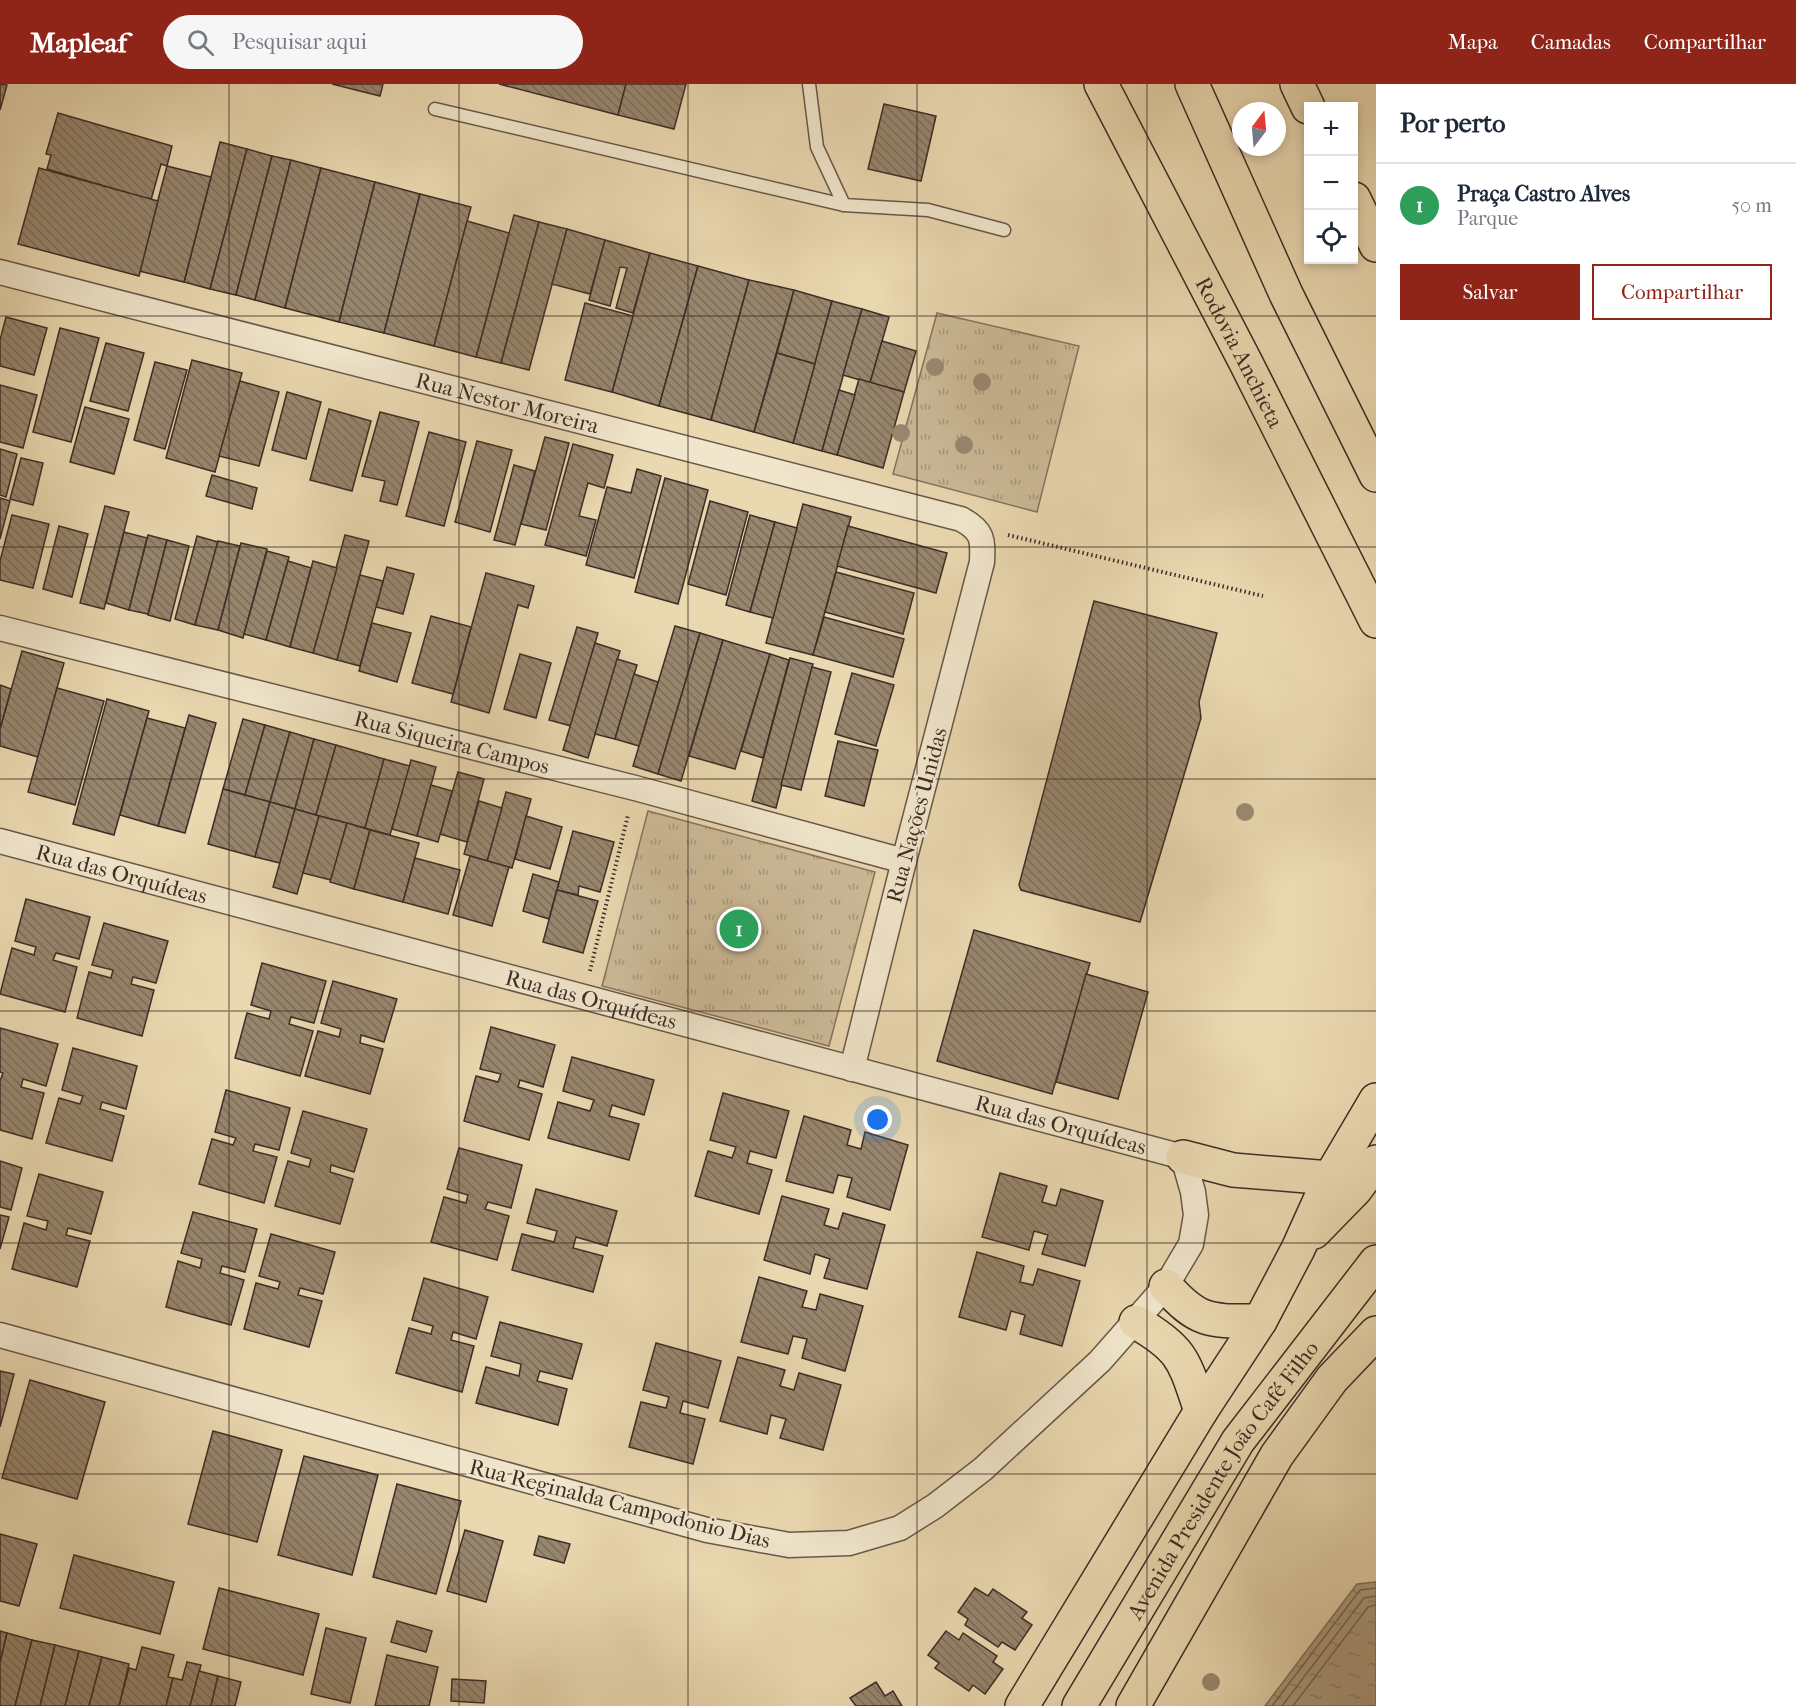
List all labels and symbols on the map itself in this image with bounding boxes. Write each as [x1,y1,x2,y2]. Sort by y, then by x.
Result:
north arrow [1232,102,1286,156]
street label: Rodovia Anchieta [1190,273,1289,433]
street label: Rua Nestor Moreira [413,367,602,440]
street label: Rua Siqueira Campos [351,706,552,780]
street label: Rua Nações Unidas [881,725,953,906]
street label: Rua das Orquídeas [33,839,210,910]
pin: 1 [720,906,758,952]
street label: Rua das Orquídeas [503,965,679,1035]
street label: Rua das Orquídeas [972,1090,1149,1161]
your location [863,1105,892,1134]
street label: Avenida Presidente João Café Filho [1122,1336,1324,1625]
street label: Rua Reginalda Campodonio Dias [466,1454,773,1554]

